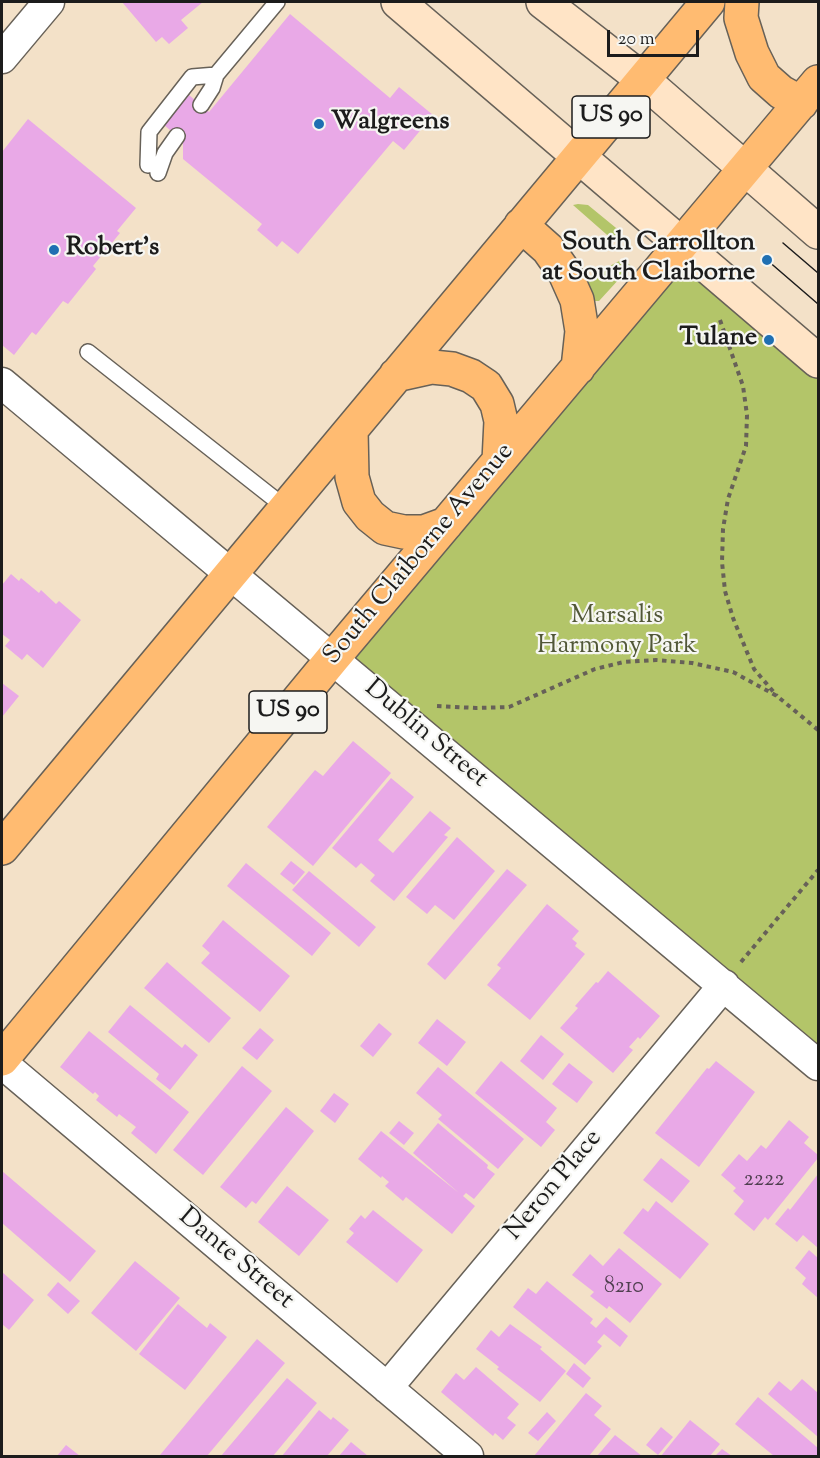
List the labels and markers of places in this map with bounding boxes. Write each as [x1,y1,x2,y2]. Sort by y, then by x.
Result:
place label: Walgreens [331,108,450,140]
marker: Walgreens [312,117,326,131]
place label: South Carrollton at South Claiborne [542,229,755,290]
place label: Robert's [66,234,159,266]
marker: Robert's [47,243,61,257]
marker: South Carrollton at South Claiborne [760,253,774,267]
place label: Tulane [680,324,757,356]
marker: Tulane [762,333,776,347]

